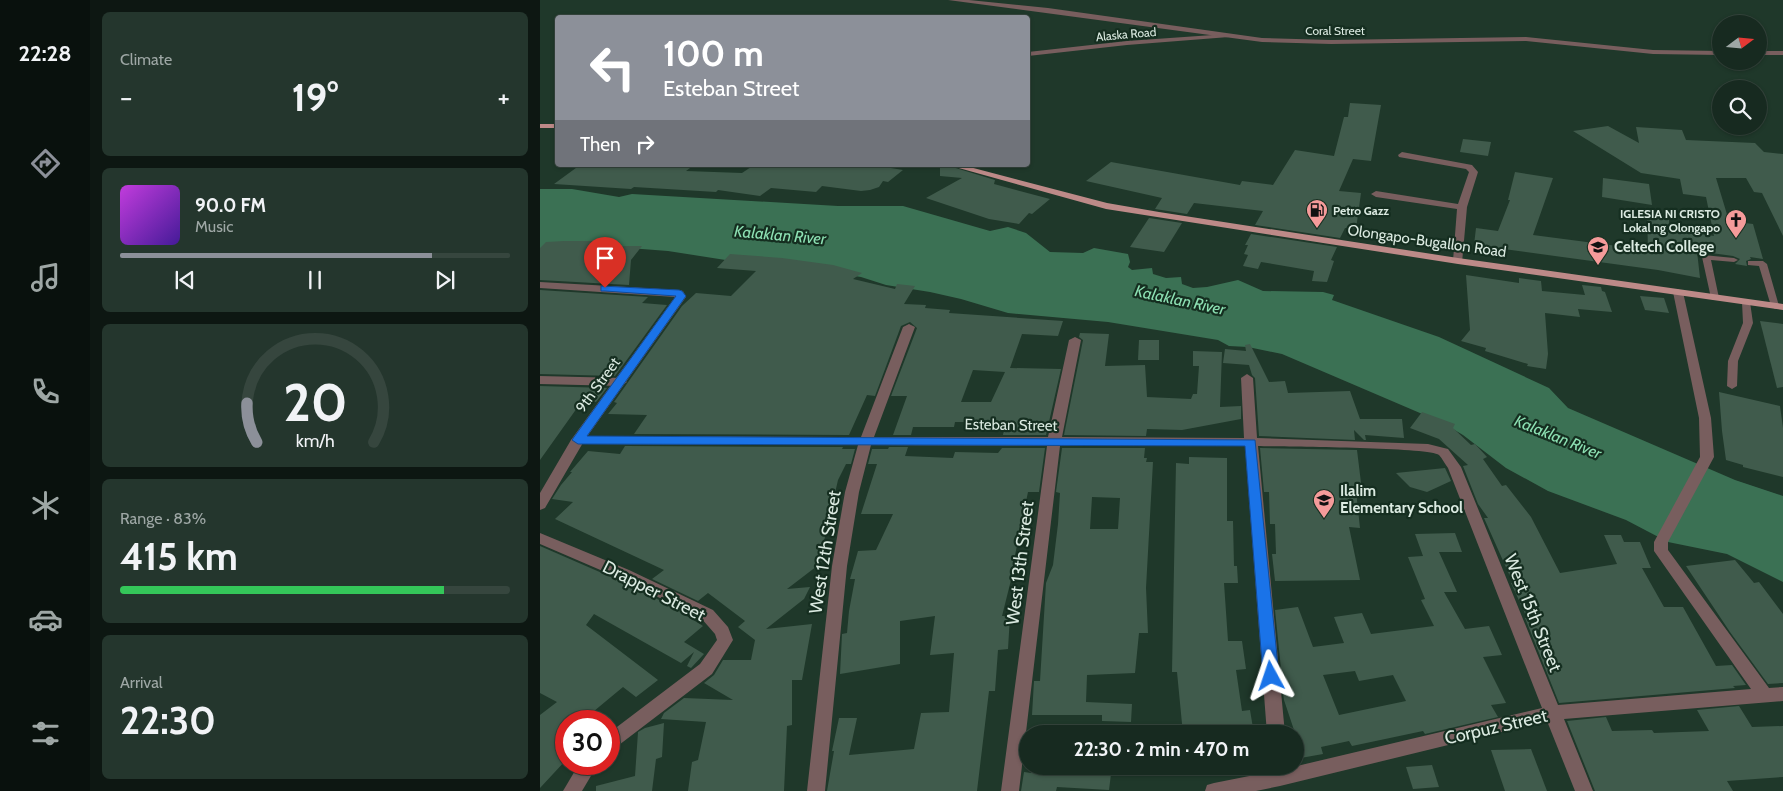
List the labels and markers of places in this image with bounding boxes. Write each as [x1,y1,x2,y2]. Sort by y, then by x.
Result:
fuel station icon: Petro Gazz [1305,198,1329,229]
place label: Petro Gazz [1333,203,1389,218]
place label: IGLESIA NI CRISTO Lokal ng Olongapo [1620,206,1720,235]
church icon: IGLESIA NI CRISTO Lokal ng Olongapo [1724,208,1748,239]
school or university icon: Celtech College [1586,235,1610,266]
pin [584,237,626,288]
place label: Celtech College [1614,238,1714,256]
place label: Ilalim Elementary School [1340,482,1463,517]
school or university icon: Ilalim Elementary School [1312,488,1336,519]

